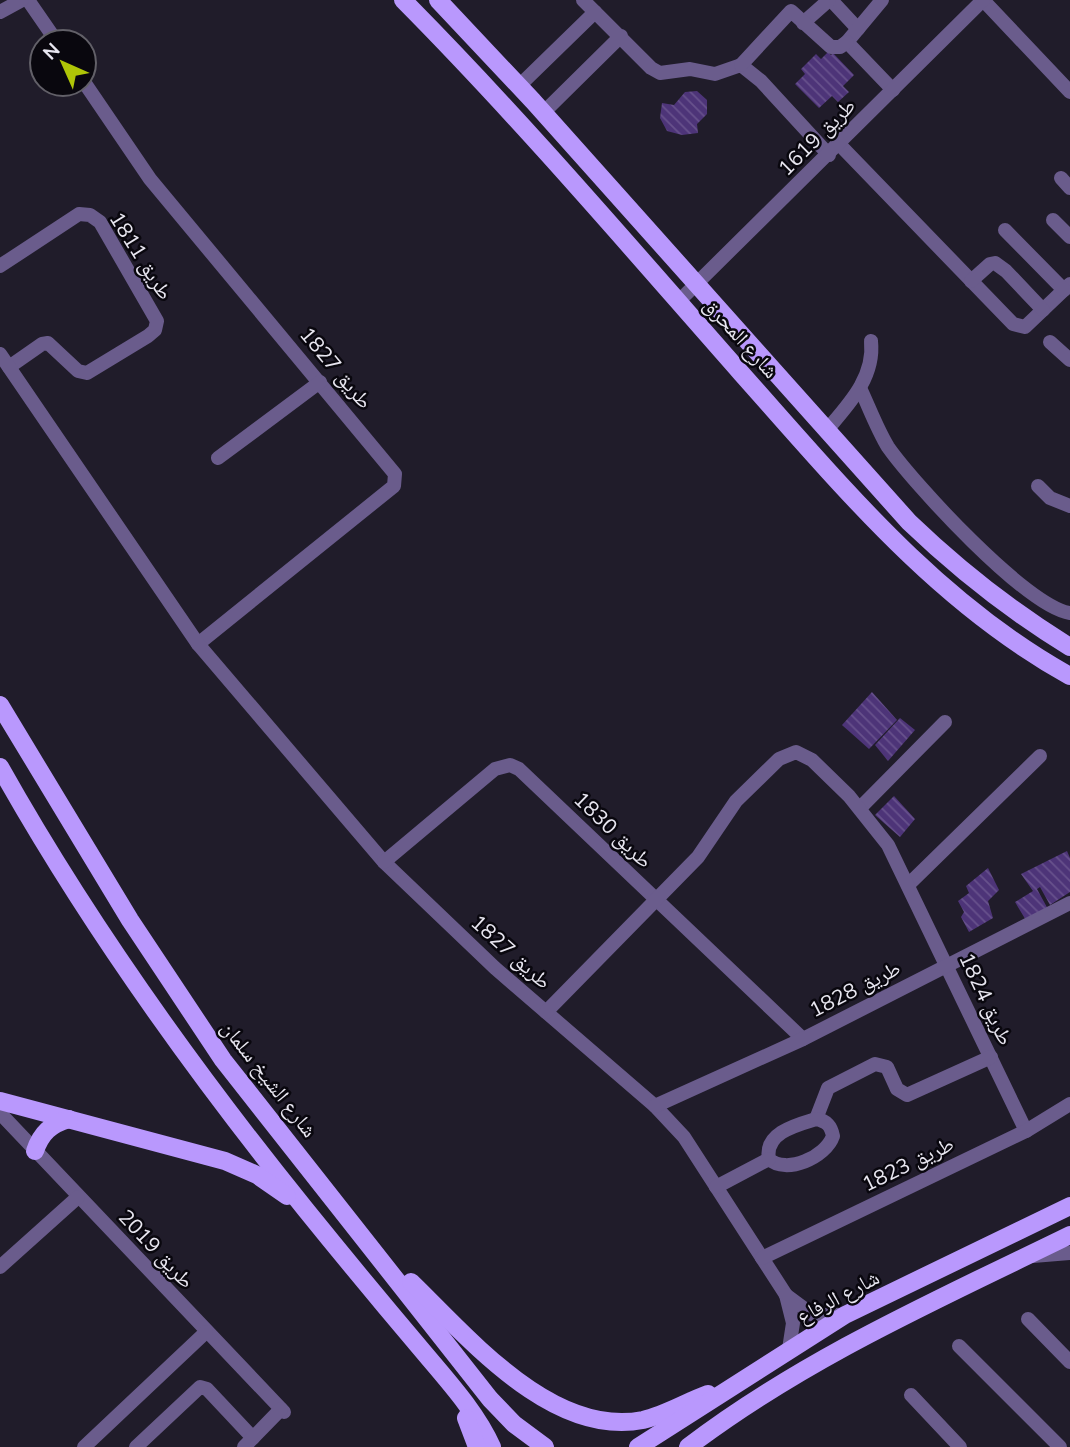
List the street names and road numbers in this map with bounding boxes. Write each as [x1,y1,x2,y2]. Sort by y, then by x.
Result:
street label: طريق 1619 [772,92,862,182]
street label: طريق 1811 [103,207,179,305]
street label: شارع المحرق [697,292,785,384]
street label: طريق 1827 [294,321,378,415]
street label: طريق 1830 [568,786,658,874]
street label: طريق 1827 [465,909,557,995]
street label: طريق 1824 [952,948,1020,1050]
street label: طريق 1828 [805,954,905,1024]
street label: شارع الشيخ سلمان [215,1015,323,1143]
street label: طريق 1823 [857,1130,959,1198]
street label: طريق 2019 [112,1203,200,1295]
street label: شارع الرفاع [792,1263,884,1331]

